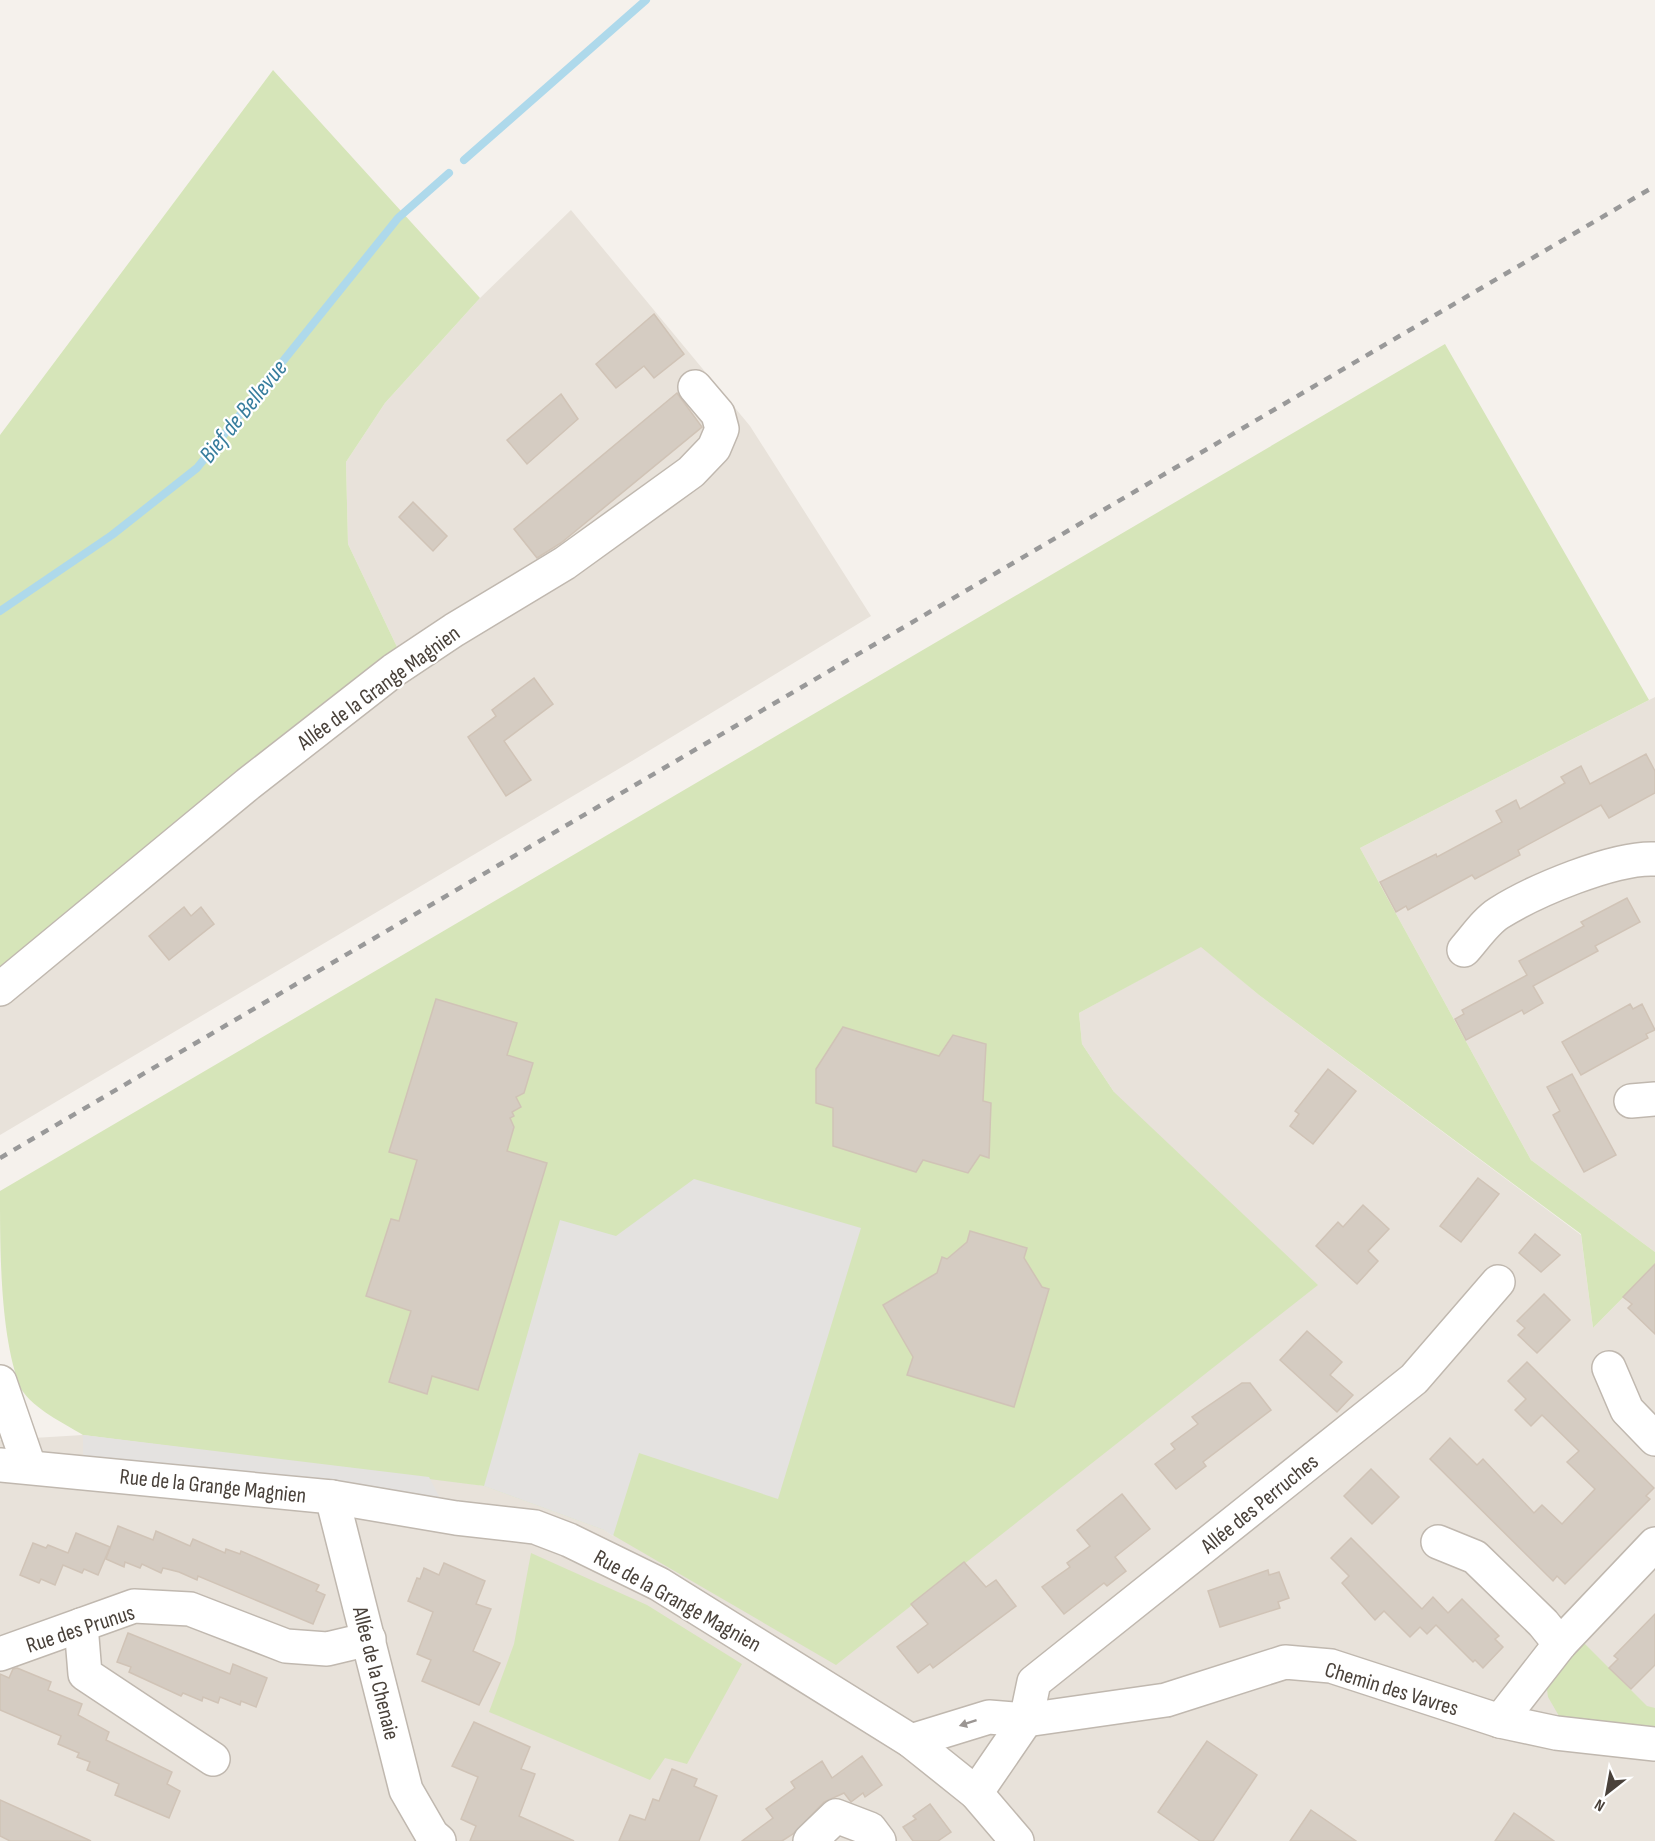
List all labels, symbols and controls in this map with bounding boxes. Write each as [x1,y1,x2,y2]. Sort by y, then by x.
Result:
water label: Bief de Bellevue [193,354,294,469]
street label: Allée de la Grange Magnien [291,620,466,757]
street label: Allée des Perruches [1195,1448,1324,1560]
street label: Rue de la Grange Magnien [118,1463,307,1510]
street label: Rue de la Grange Magnien [589,1544,766,1659]
street label: Rue des Prunus [23,1599,138,1660]
street label: Allée de la Chenaie [346,1603,405,1743]
street label: Chemin des Vavres [1322,1656,1462,1723]
one-way arrow [959,1719,977,1728]
north arrow [1577,1763,1637,1823]
text: N [1591,1794,1609,1815]

